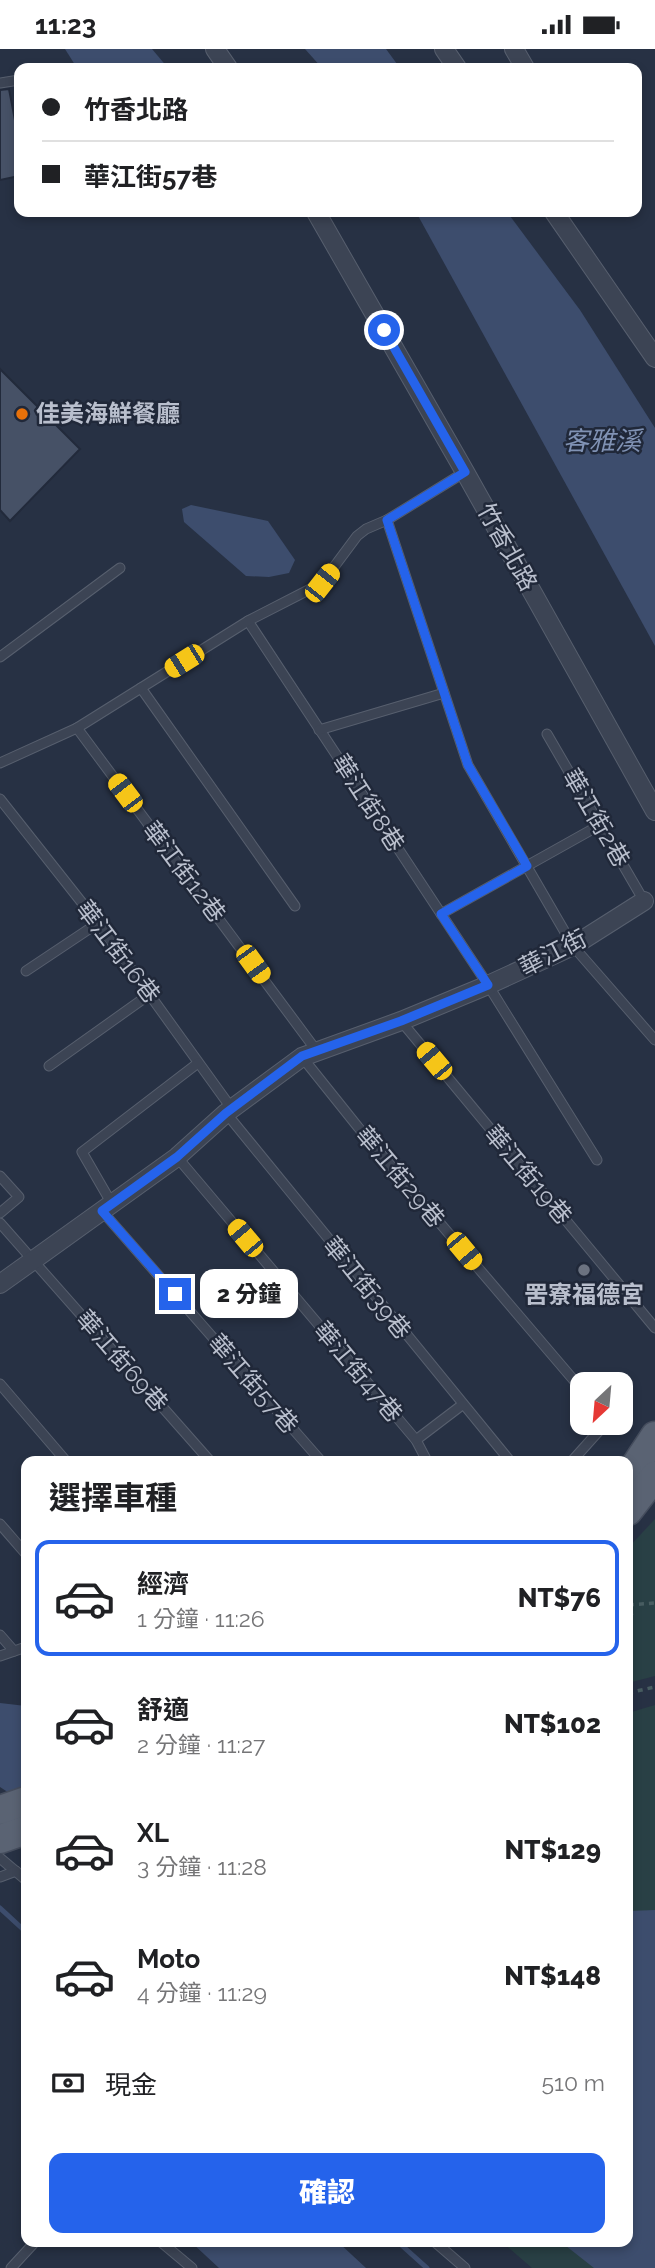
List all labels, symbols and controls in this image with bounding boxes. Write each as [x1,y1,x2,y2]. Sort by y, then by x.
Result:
text: 11:23 [35,10,96,40]
text: 竹香北路 [84,95,188,125]
text: 華江街57巷 [84,162,217,192]
route start [368,314,400,346]
place label: 佳美海鮮餐廳 [36,399,180,428]
marker: 佳美海鮮餐廳 [14,406,30,422]
water label: 客雅溪 [563,426,645,456]
street label: 竹香北路 [471,498,543,596]
car [301,560,344,606]
car [161,641,208,681]
street label: 華江街8巷 [326,749,411,857]
street label: 華江街2巷 [557,764,636,872]
car [104,770,147,816]
street label: 華江街12巷 [137,816,232,928]
street label: 華江街16巷 [70,895,166,1009]
street label: 華江街 [514,923,591,982]
car [233,941,274,987]
car [413,1038,456,1084]
street label: 華江街19巷 [479,1119,578,1230]
street label: 華江街29巷 [350,1120,451,1233]
car [224,1215,267,1261]
car [443,1228,486,1274]
street label: 華江街39巷 [317,1231,417,1345]
marker: 罟寮福德宮 [576,1262,592,1278]
callout: 2 分鐘 [200,1269,298,1319]
route end [159,1278,191,1310]
text: 2 分鐘 [217,1280,281,1307]
place label: 罟寮福德宮 [524,1280,644,1309]
street label: 華江街69巷 [71,1304,174,1417]
street label: 華江街47巷 [308,1316,409,1428]
street label: 華江街57巷 [202,1328,304,1439]
north arrow [570,1372,634,1435]
map controls [570,1372,633,1435]
text: 選擇車種 [49,1479,177,1516]
icon: car [53,1567,116,1630]
text: 經濟 [137,1569,189,1599]
text: NT$76 [518,1583,601,1613]
text: 1 分鐘 · 11:26 [137,1605,265,1632]
icon: car [53,1693,116,1756]
text: 舒適 [137,1695,189,1725]
text: NT$102 [504,1709,601,1739]
text: 2 分鐘 · 11:27 [137,1731,265,1758]
text: XL [137,1818,169,1848]
icon: car [53,1819,116,1882]
text: NT$129 [505,1835,601,1865]
text: 3 分鐘 · 11:28 [137,1853,267,1880]
text: Moto [137,1944,200,1974]
icon: car [53,1945,116,2008]
text: NT$148 [504,1961,601,1991]
text: 4 分鐘 · 11:29 [137,1979,267,2006]
icon: cash [49,2064,87,2102]
text: 510 m [542,2069,605,2096]
text: 現金 [105,2070,157,2100]
button: 確認 [49,2153,605,2233]

